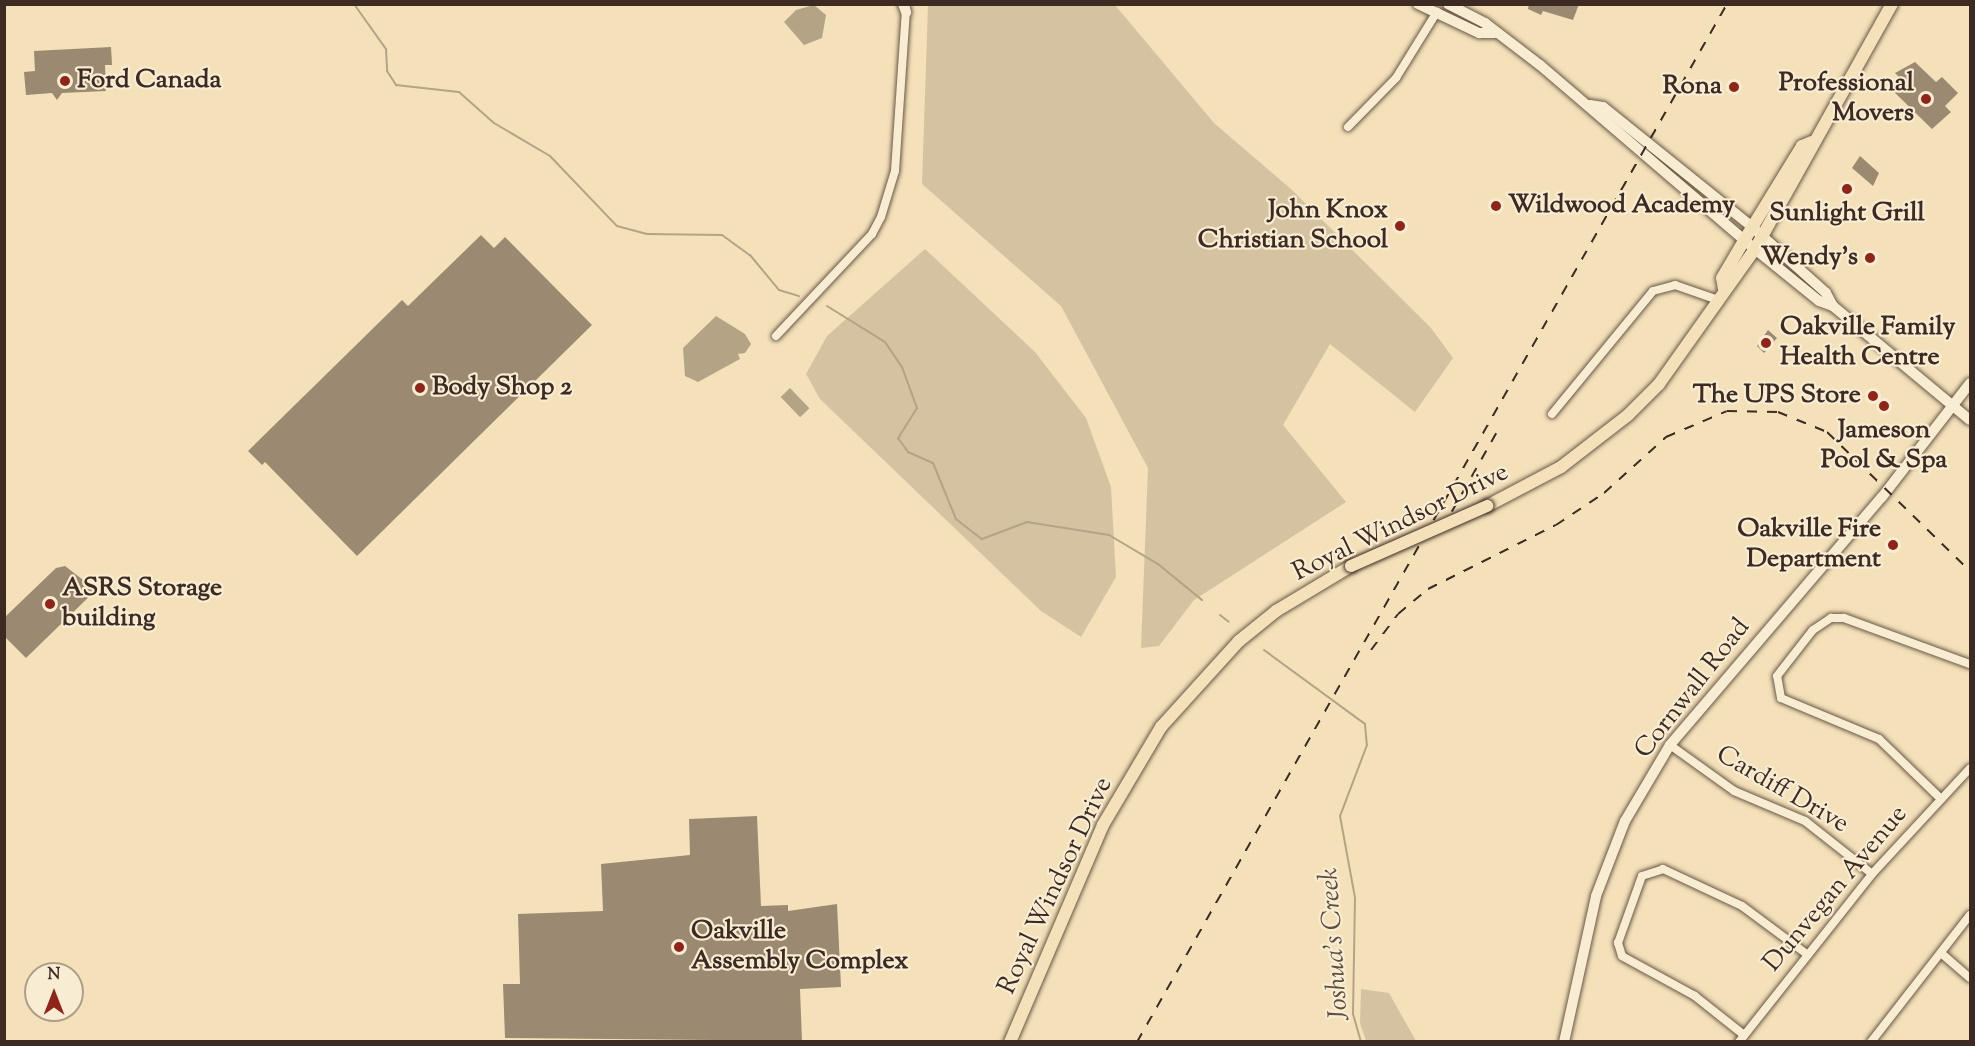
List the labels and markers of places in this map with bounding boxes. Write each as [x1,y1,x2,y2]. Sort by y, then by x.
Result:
place label: Ford Canada [77,65,221,97]
place label: Professional Movers [1779,68,1914,130]
place label: Rona [1663,71,1722,103]
marker: Ford Canada [58,74,72,88]
marker: Rona [1727,80,1741,94]
marker: Professional Movers [1919,92,1933,106]
marker: Sunlight Grill [1840,182,1854,196]
place label: Wildwood Academy [1508,190,1735,222]
place label: John Knox Christian School [1198,195,1388,256]
place label: Sunlight Grill [1769,198,1925,230]
marker: Wildwood Academy [1489,199,1503,213]
marker: John Knox Christian School [1393,219,1407,233]
place label: Wendy's [1761,242,1858,274]
marker: Wendy's [1863,251,1877,265]
place label: Oakville Family Health Centre [1780,312,1956,374]
marker: Oakville Family Health Centre [1757,334,1775,352]
place label: Body Shop 2 [432,372,572,404]
place label: The UPS Store [1693,380,1861,412]
marker: Body Shop 2 [413,381,427,395]
marker: The UPS Store [1866,389,1880,403]
marker: Jameson Pool & Spa [1877,399,1891,413]
place label: Jameson Pool & Spa [1821,415,1947,476]
place label: Oakville Fire Department [1737,514,1881,576]
marker: Oakville Fire Department [1886,538,1900,552]
place label: ASRS Storage building [62,573,222,634]
marker: ASRS Storage building [43,597,57,611]
place label: Oakville Assembly Complex [691,916,909,978]
marker: Oakville Assembly Complex [672,940,686,954]

